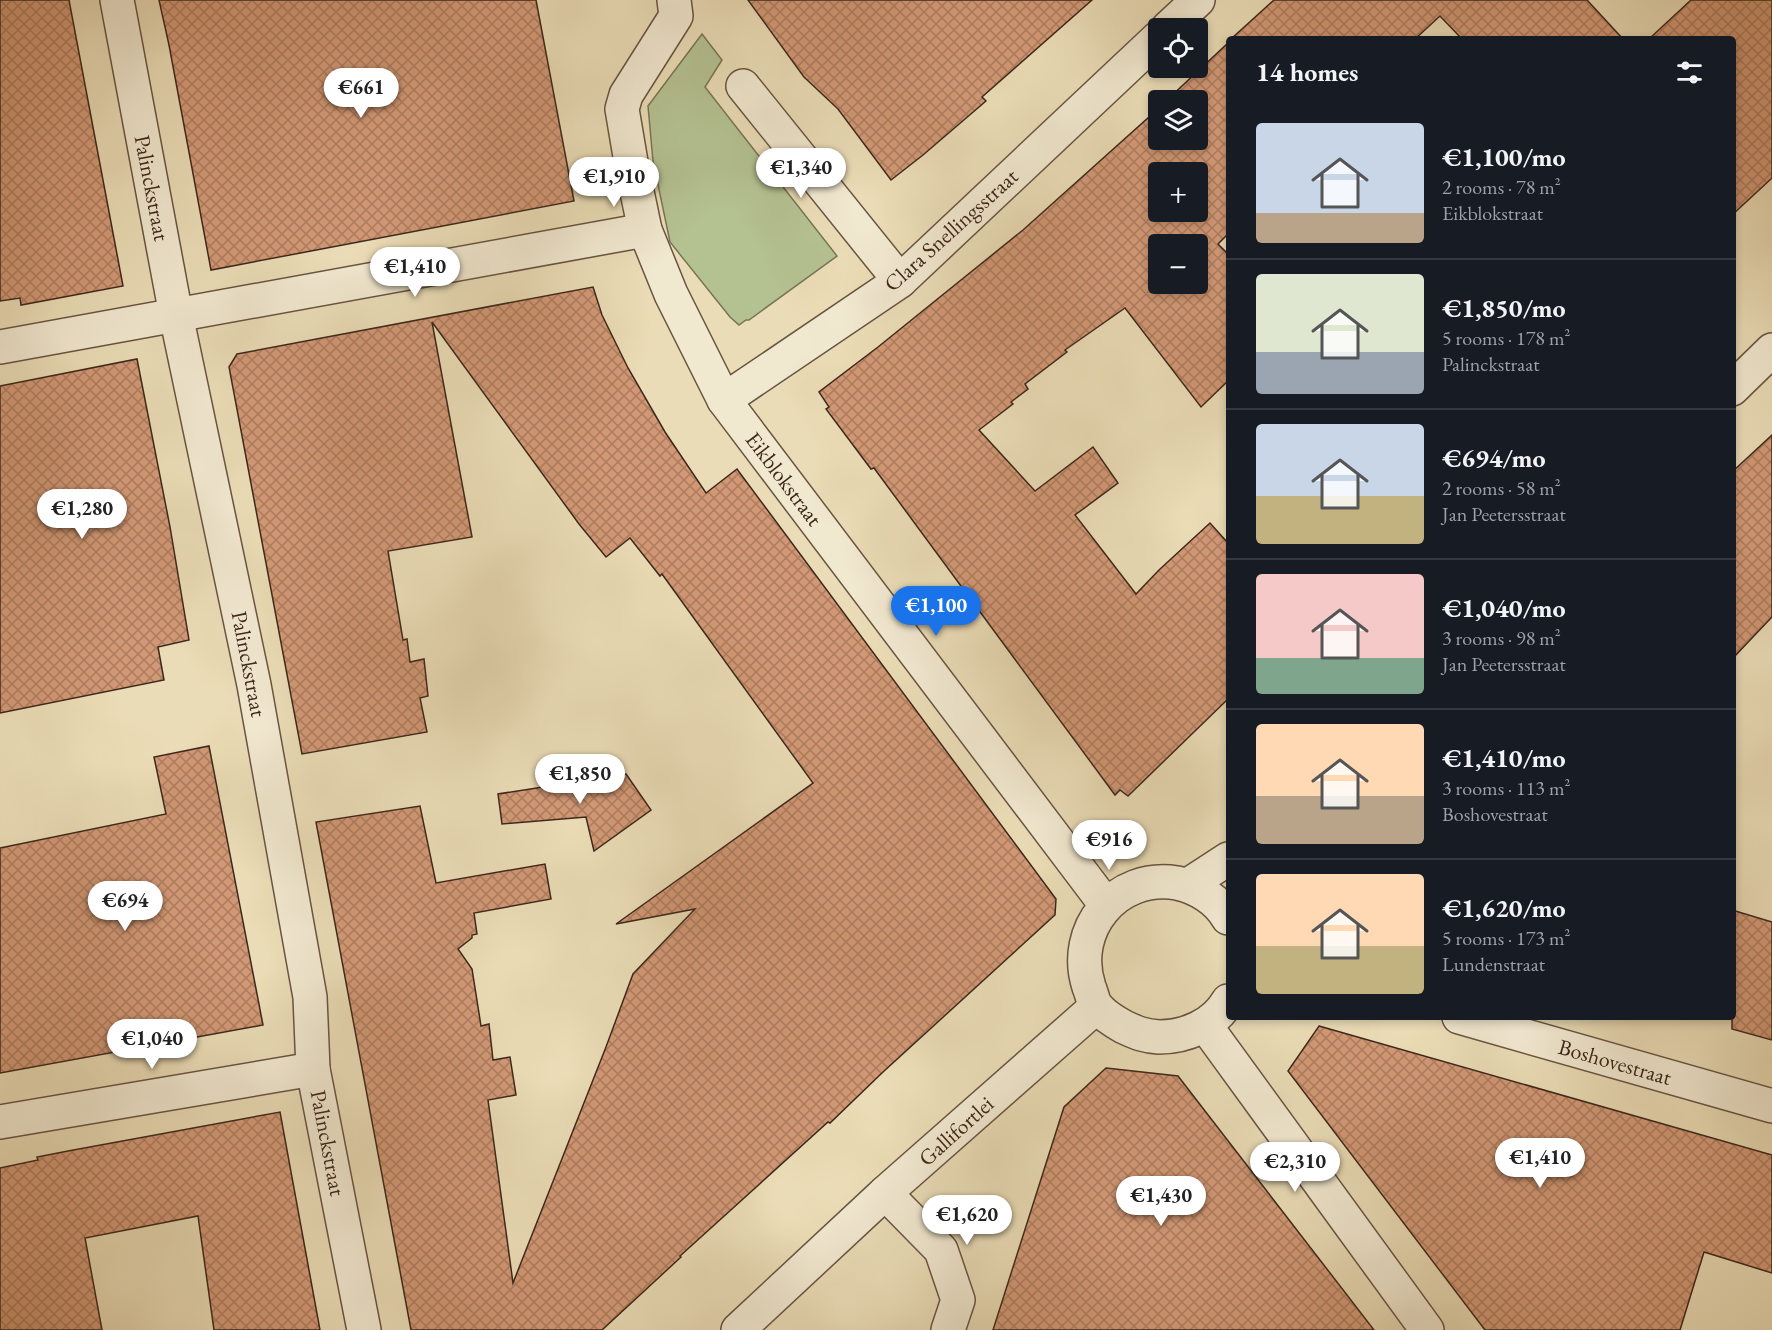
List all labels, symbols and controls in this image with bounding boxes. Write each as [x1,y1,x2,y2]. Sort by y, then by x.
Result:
map controls [1148,18,1208,294]
button: locate [1148,18,1208,78]
text: 14 homes [1256,55,1358,89]
icon: filters [1673,56,1706,89]
pin: €661 [325,68,397,119]
text: €661 [338,74,384,100]
button: layers [1148,90,1208,150]
street label: Palinckstraat [128,133,176,243]
text: €1,100/mo [1442,140,1566,174]
icon: home [1304,147,1376,219]
pin: €1,340 [752,148,850,199]
text: €1,340 [770,154,832,180]
pin: €1,910 [565,157,663,208]
street label: Clara Snellingsstraat [878,162,1024,298]
button: + [1148,162,1208,222]
text: €1,910 [583,163,645,189]
text: 2 rooms · 78 m² [1442,174,1561,200]
text: Eikblokstraat [1442,200,1543,226]
button: − [1148,234,1208,294]
pin: €1,410 [366,247,464,298]
text: €1,410 [384,253,446,279]
text: €1,850/mo [1442,291,1566,325]
icon: home [1304,298,1376,370]
text: 5 rooms · 178 m² [1442,325,1570,351]
text: Palinckstraat [1442,351,1539,377]
street label: Eikblokstraat [739,426,829,532]
text: €694/mo [1442,441,1545,475]
icon: home [1304,448,1376,520]
text: 2 rooms · 58 m² [1442,475,1561,501]
pin: €1,280 [33,489,131,540]
text: €1,280 [51,495,113,521]
text: Jan Peetersstraat [1442,501,1566,527]
pin: €1,100 [887,586,985,637]
text: €1,040/mo [1442,591,1566,625]
text: €1,100 [905,592,967,618]
icon: home [1304,598,1376,670]
street label: Palinckstraat [225,609,273,719]
text: 3 rooms · 98 m² [1442,625,1561,651]
text: Jan Peetersstraat [1442,651,1566,677]
text: €1,410/mo [1442,741,1566,775]
icon: home [1304,748,1376,820]
pin: €1,850 [531,754,629,805]
text: €1,850 [549,760,611,786]
text: 3 rooms · 113 m² [1442,775,1570,801]
text: Boshovestraat [1442,801,1548,827]
pin: €916 [1073,820,1145,871]
text: €916 [1086,826,1132,852]
pin: €694 [89,881,161,932]
text: €694 [102,887,148,913]
text: €1,620/mo [1442,891,1566,925]
icon: home [1304,898,1376,970]
text: 5 rooms · 173 m² [1442,925,1570,951]
text: Lundenstraat [1442,951,1545,977]
pin: €1,040 [103,1019,201,1070]
text: €1,040 [121,1025,183,1051]
street label: Boshovestraat [1555,1032,1675,1092]
street label: Palinckstraat [304,1088,352,1198]
street label: Gallifortlei [912,1090,1000,1172]
pin: €1,410 [1491,1138,1589,1189]
pin: €2,310 [1246,1142,1344,1193]
text: €1,410 [1509,1144,1571,1170]
text: €2,310 [1264,1148,1326,1174]
pin: €1,430 [1112,1176,1210,1227]
text: €1,430 [1130,1182,1192,1208]
pin: €1,620 [918,1195,1016,1246]
text: €1,620 [936,1201,998,1227]

